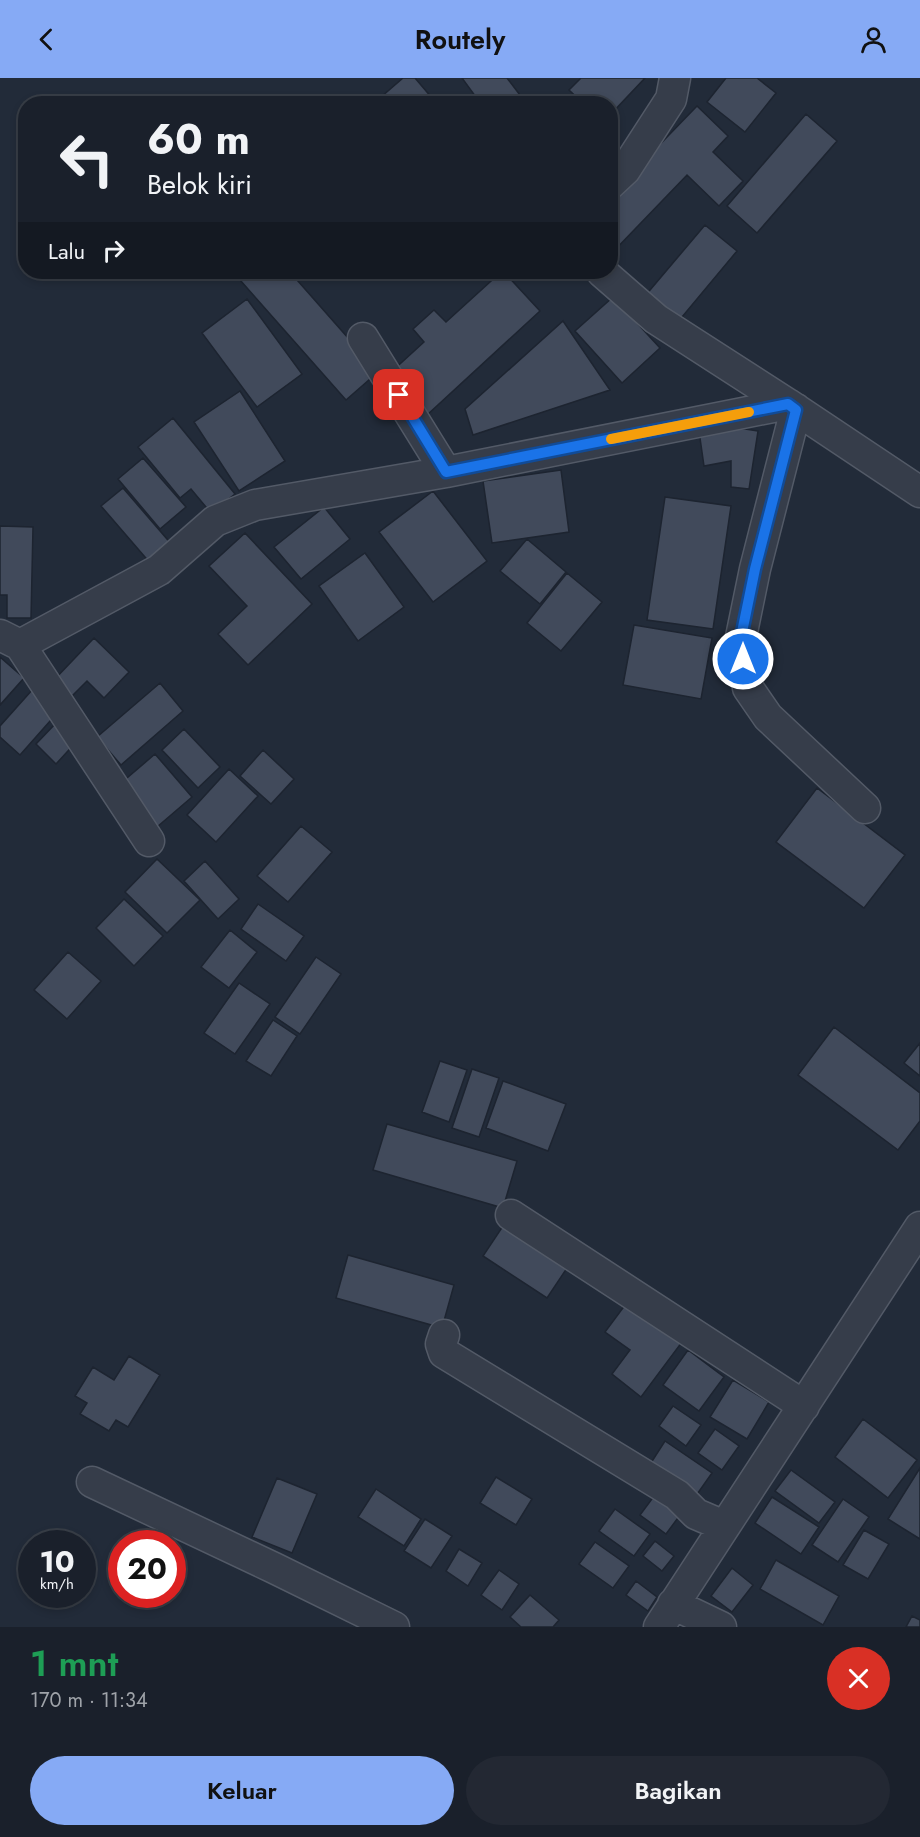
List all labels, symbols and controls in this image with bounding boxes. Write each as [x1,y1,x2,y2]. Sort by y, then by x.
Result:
text: Routely [415,20,505,59]
icon: back [30,23,63,56]
icon: person [857,23,890,56]
text: 60 m [147,109,250,170]
icon: left [48,120,126,198]
text: Belok kiri [147,165,252,204]
icon: right [97,234,130,267]
text: Lalu [48,235,85,267]
pin [373,369,424,420]
icon: arrive [382,378,415,411]
position arrow [711,627,775,691]
speed limit sign: 20 [108,1530,186,1608]
text: 10 [39,1540,75,1583]
text: km/h [40,1573,74,1595]
text: 1 mnt [30,1637,118,1689]
button: close [827,1647,890,1710]
text: 170 m · 11:34 [30,1686,148,1715]
button: Keluar [30,1756,454,1825]
button: Bagikan [466,1756,890,1825]

